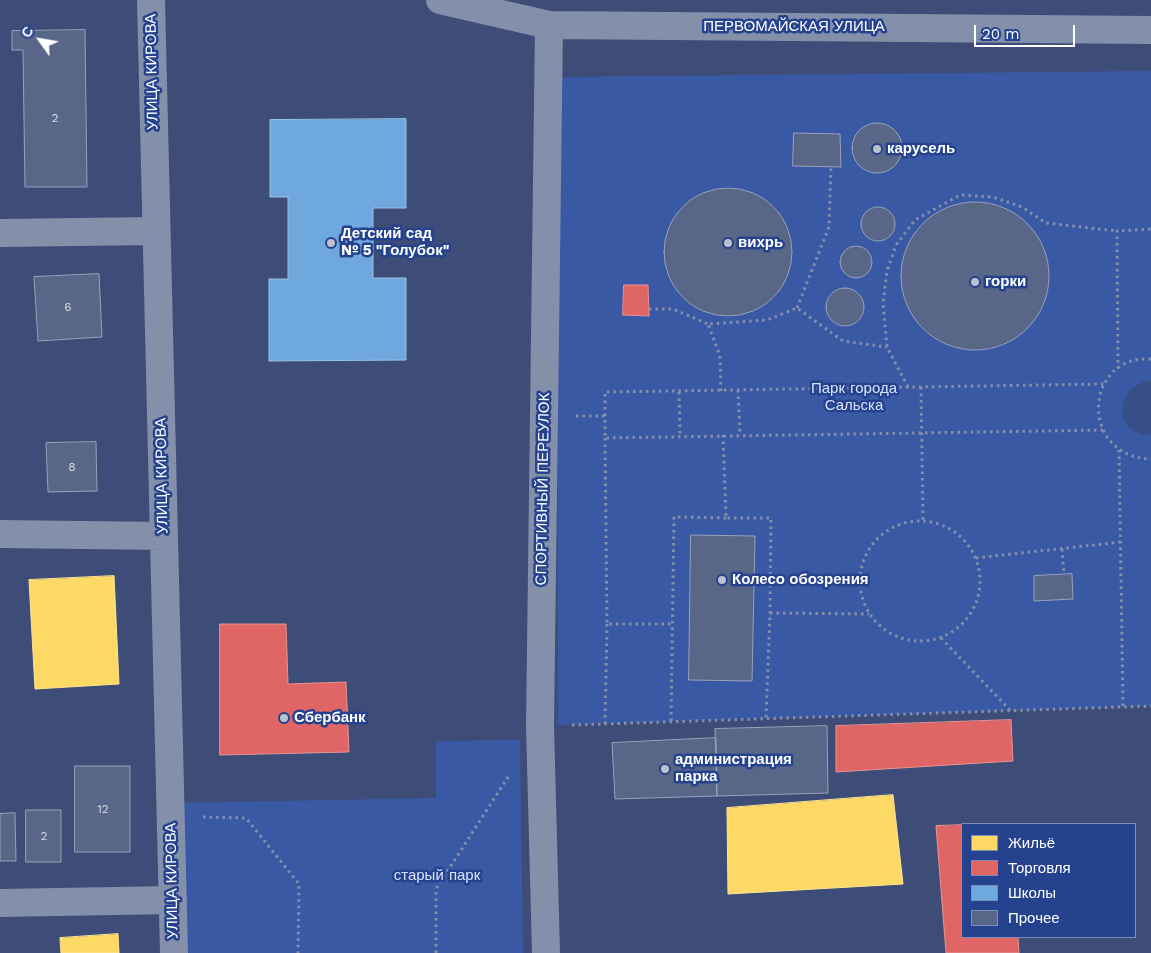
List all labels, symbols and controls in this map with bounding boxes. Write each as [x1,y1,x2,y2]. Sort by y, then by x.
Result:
street label: УЛИЦА КИРОВА [142,14,162,130]
north arrow [15,15,65,65]
scale bar [976,15,1077,47]
street label: ПЕРВОМАЙСКАЯ УЛИЦА [703,18,885,36]
text: С [18,24,37,41]
text: 20 m [982,25,1020,43]
house number: 2 [52,111,58,125]
place label: карусель [887,140,955,158]
marker: карусель [871,143,883,155]
place label: Детский сад № 5 "Голубок" [341,225,449,260]
place label: вихрь [738,234,783,252]
marker: Детский сад № 5 "Голубок" [325,237,337,249]
marker: вихрь [722,237,734,249]
place label: горки [985,273,1026,291]
marker: горки [969,276,981,288]
house number: 6 [64,300,72,314]
park label: Парк города Сальска [811,380,897,415]
street label: СПОРТИВНЫЙ ПЕРЕУЛОК [532,393,554,585]
street label: УЛИЦА КИРОВА [152,418,172,534]
house number: 8 [68,460,76,474]
place label: Колесо обозрения [732,571,869,589]
marker: Колесо обозрения [716,574,728,586]
place label: Сбербанк [294,709,366,727]
marker: Сбербанк [278,712,290,724]
place label: администрация парка [675,751,792,786]
marker: администрация парка [659,763,671,775]
house number: 12 [97,802,109,816]
street label: УЛИЦА КИРОВА [162,823,182,939]
legend [961,823,1136,938]
house number: 2 [41,829,47,843]
text: Жильё [1008,834,1055,852]
text: Торговля [1008,859,1071,877]
park label: старый парк [394,867,480,885]
text: Школы [1008,884,1056,902]
text: Прочее [1008,909,1060,927]

